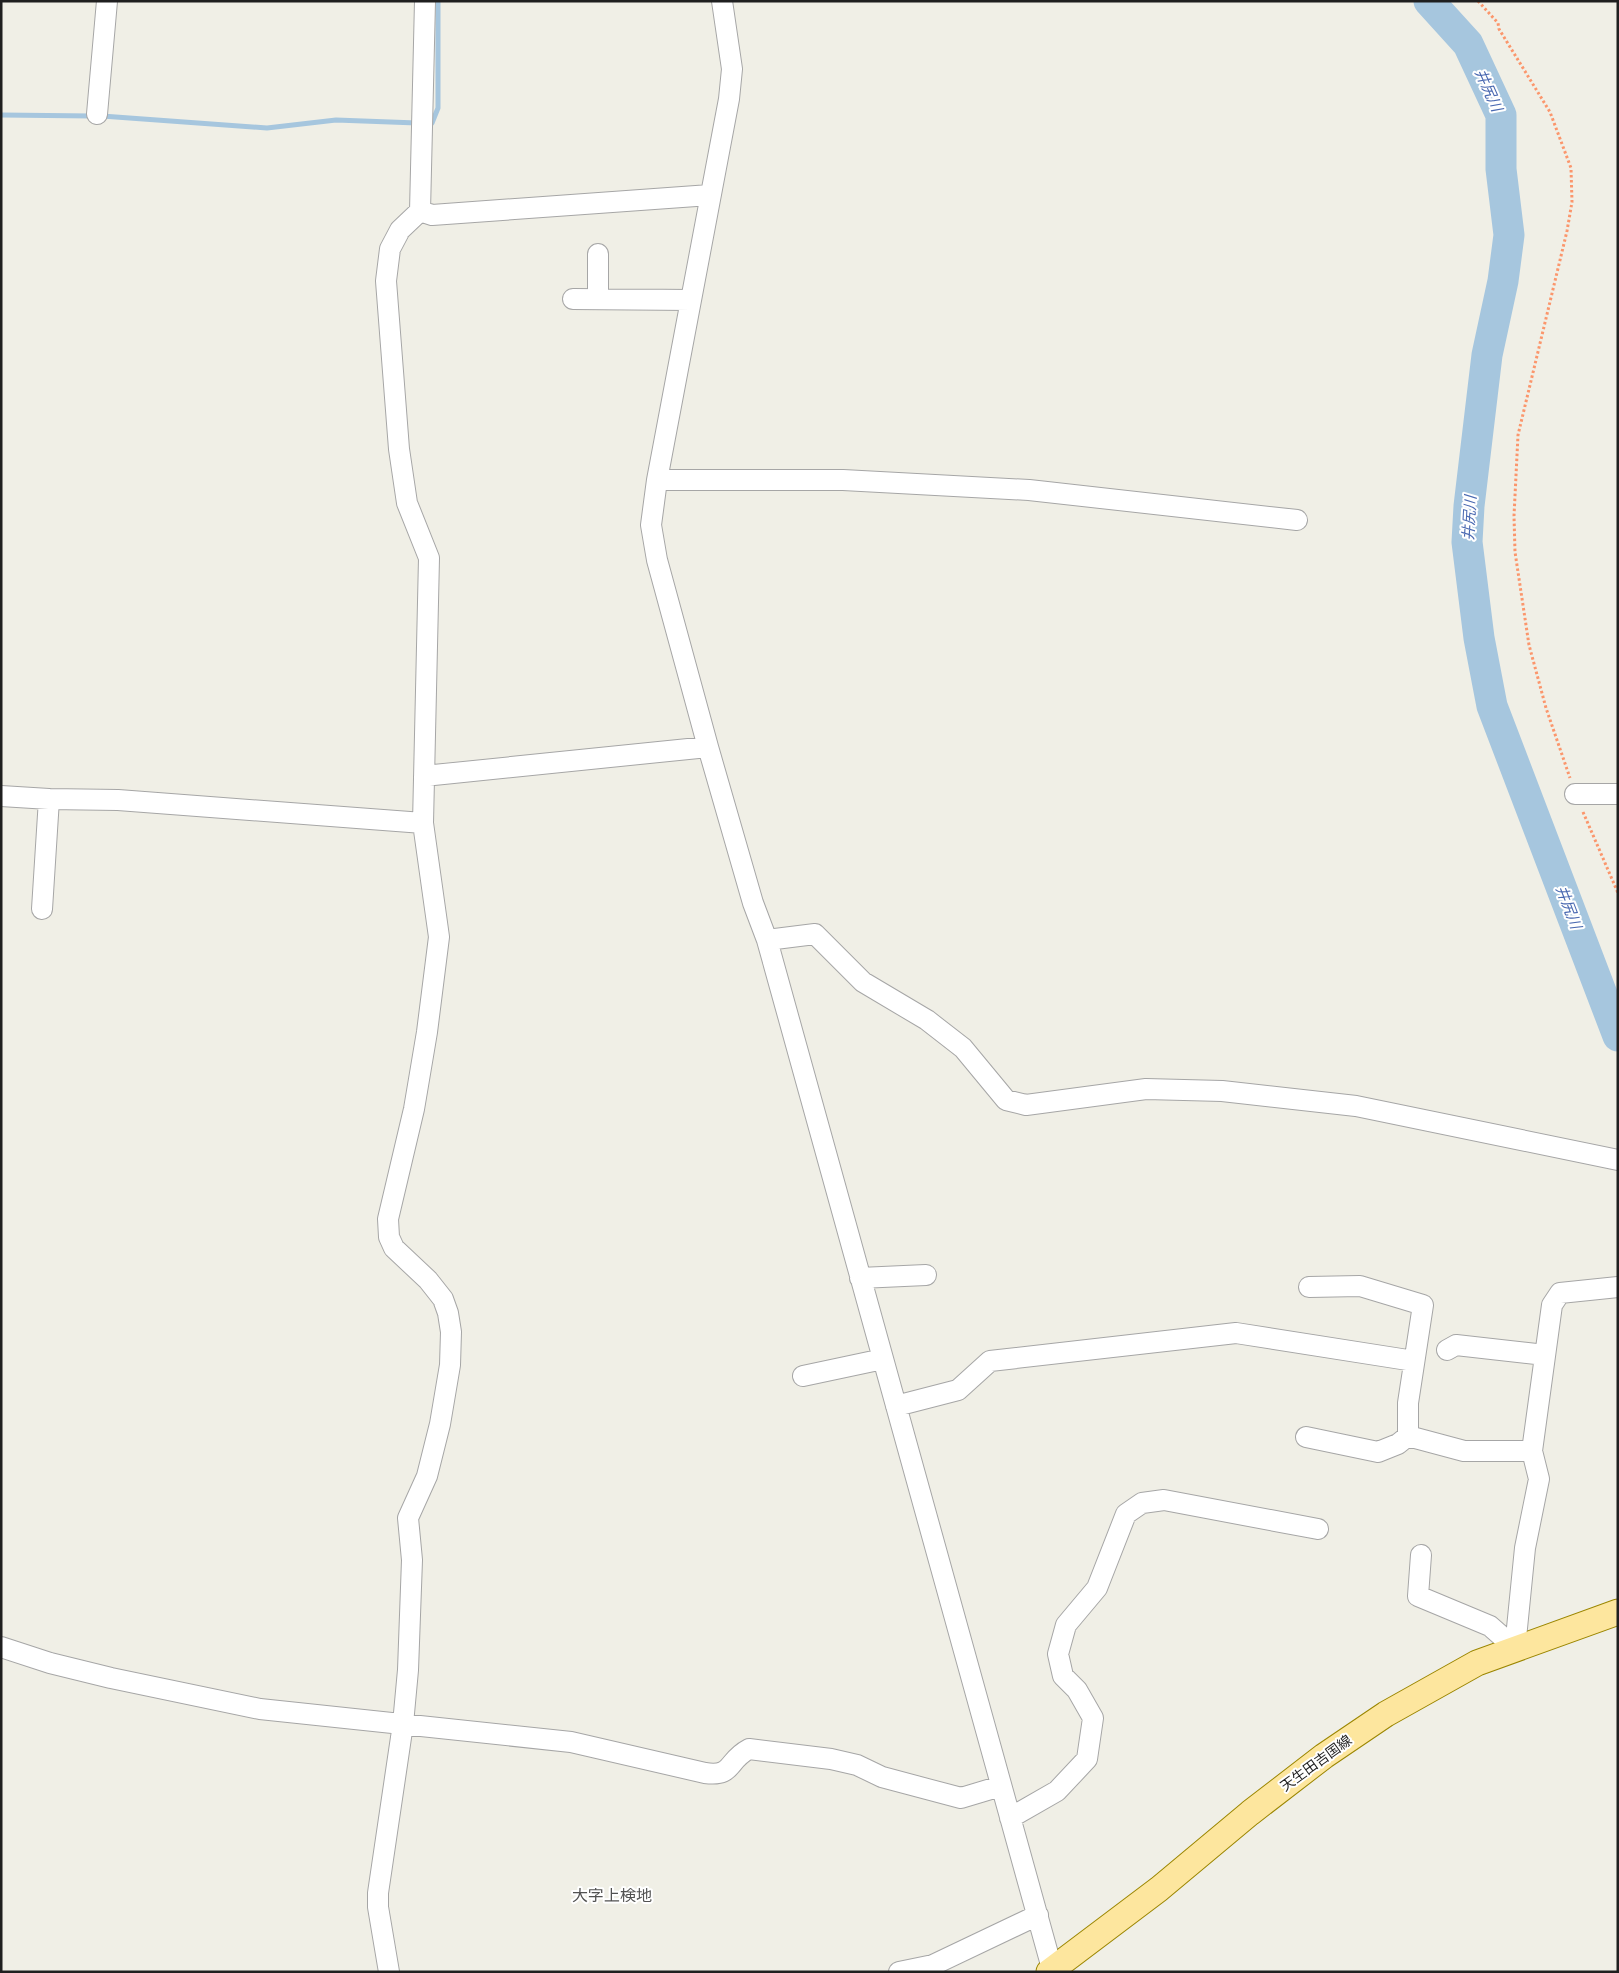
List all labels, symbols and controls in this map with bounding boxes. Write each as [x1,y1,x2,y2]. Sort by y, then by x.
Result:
water label: 井尻川 [1471,66,1508,116]
water label: 井尻川 [1458,493,1480,541]
water label: 井尻川 [1552,883,1587,933]
street label: 天生田吉国線 [1277,1731,1355,1795]
district label: 大字上検地 [572,1885,652,1905]

